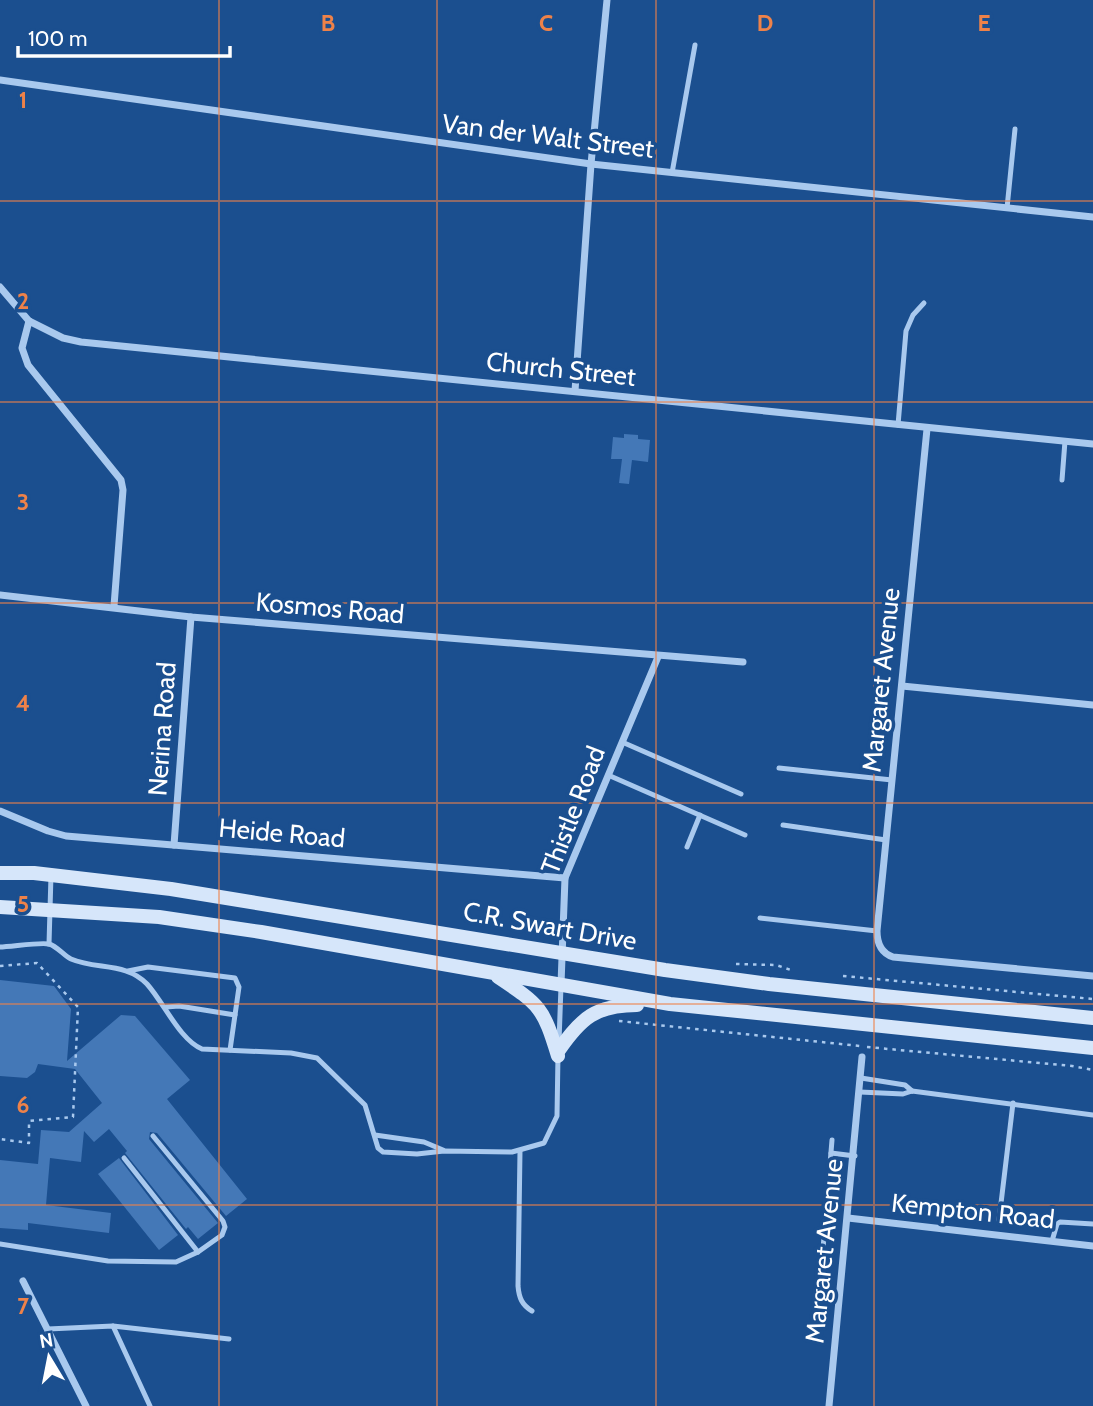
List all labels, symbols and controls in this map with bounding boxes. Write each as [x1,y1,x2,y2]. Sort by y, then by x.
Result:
text: B [321,9,335,37]
text: C [539,9,553,37]
text: D [757,9,773,37]
text: E [977,9,991,37]
scale bar [18,14,229,58]
text: 100 m [28,26,87,51]
text: 1 [19,86,27,114]
street label: Van der Walt Street [440,107,656,165]
text: 2 [17,287,29,315]
street label: Church Street [485,345,638,393]
text: 3 [17,488,29,516]
street label: Kosmos Road [254,586,406,630]
street label: Margaret Avenue [855,586,907,774]
street label: Nerina Road [141,661,183,797]
text: 4 [16,689,30,717]
street label: Thistle Road [534,742,612,878]
street label: Heide Road [217,812,347,854]
text: 5 [17,890,29,918]
street label: C.R. Swart Drive [461,895,639,957]
text: 6 [17,1091,29,1119]
street label: Margaret Avenue [798,1157,850,1345]
street label: Kempton Road [890,1187,1056,1235]
text: 7 [17,1292,29,1320]
north arrow [14,1322,84,1392]
text: N [38,1328,55,1353]

